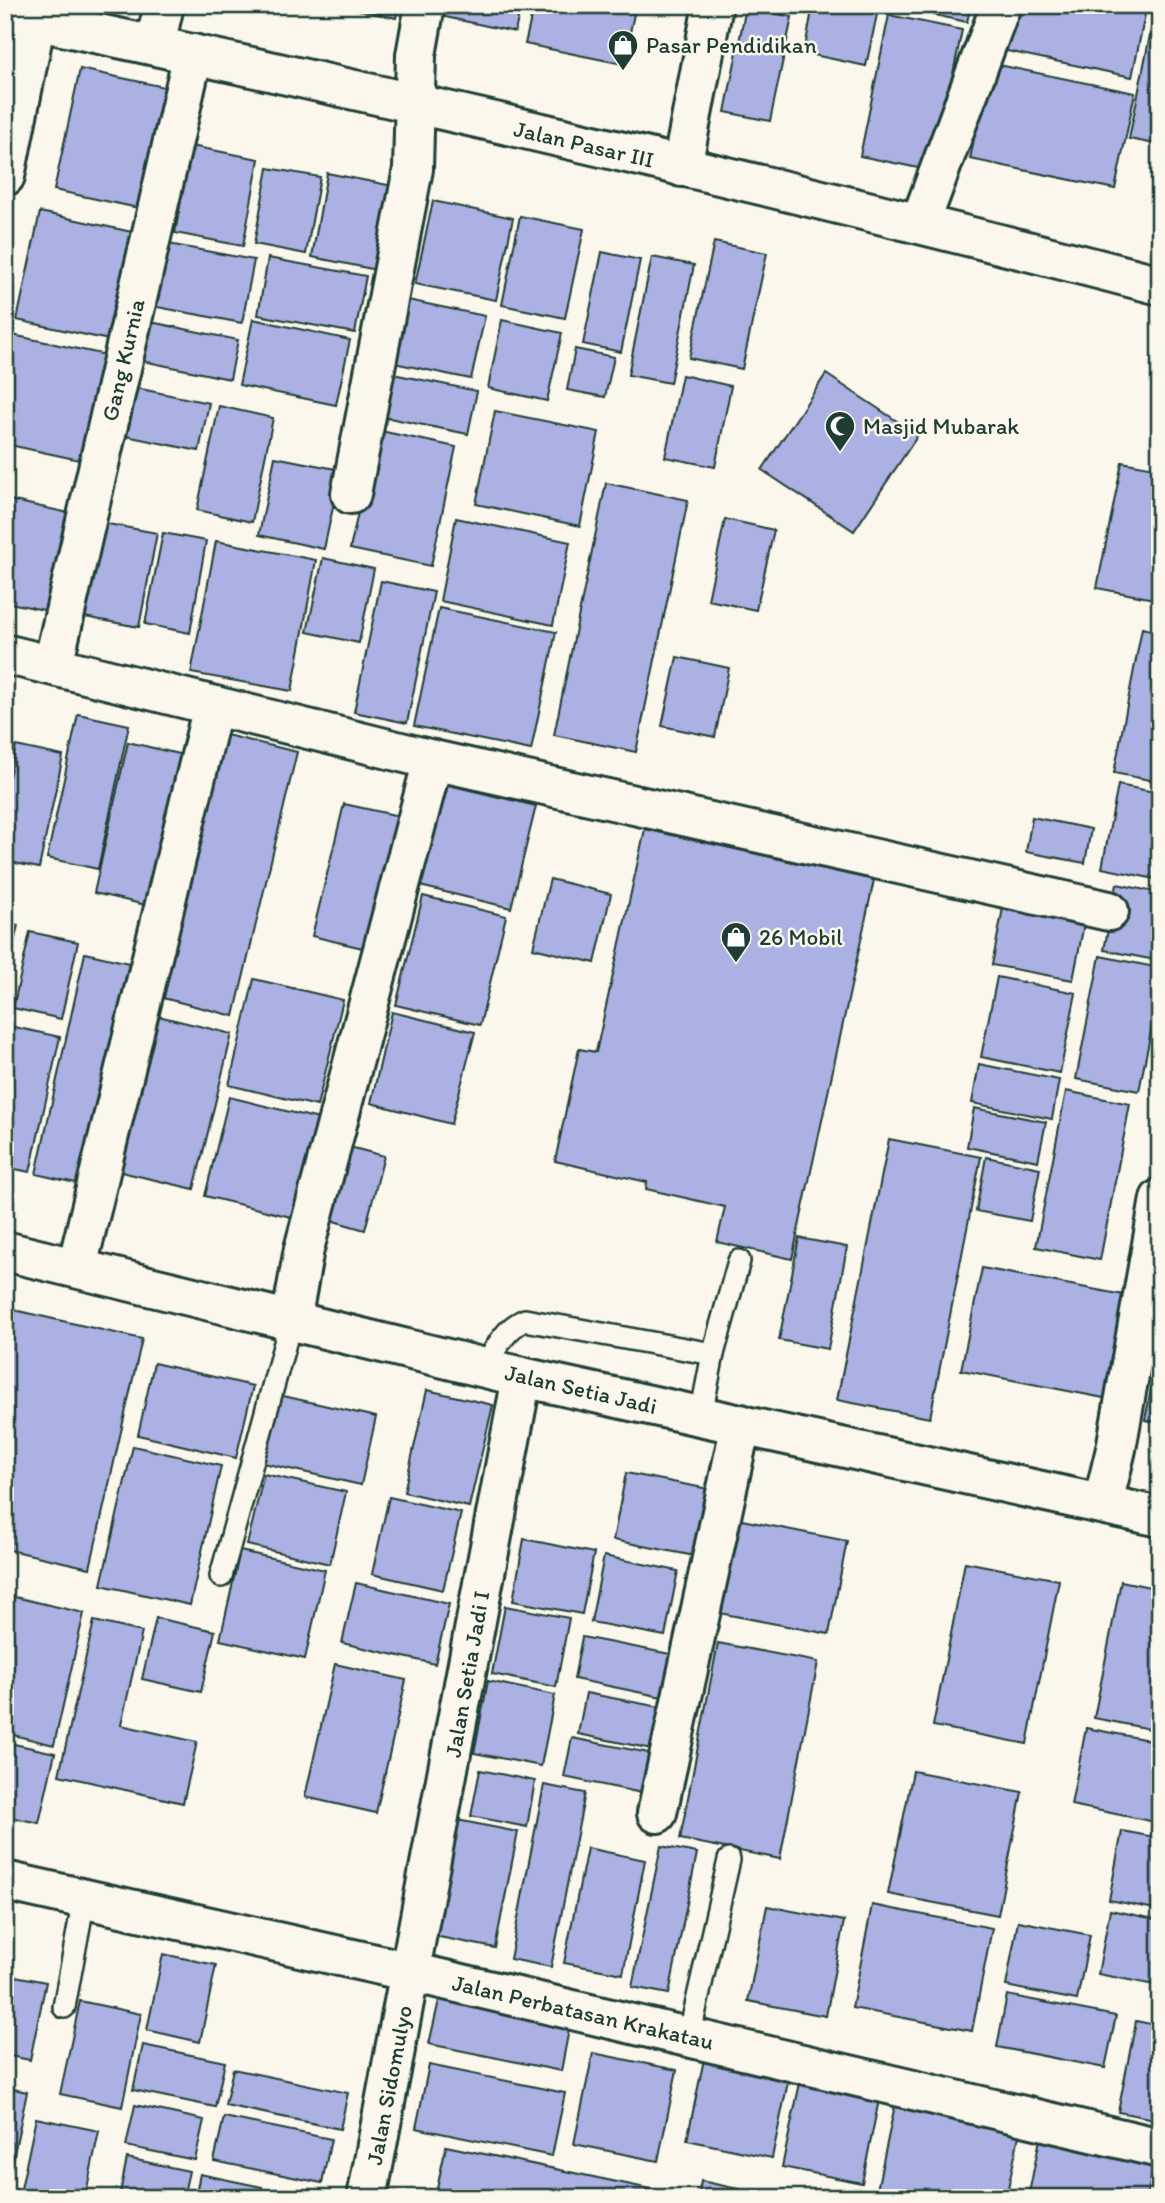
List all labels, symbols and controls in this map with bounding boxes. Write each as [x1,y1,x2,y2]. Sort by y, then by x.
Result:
shop icon: Pasar Pendidikan [606,28,640,72]
place label: Pasar Pendidikan [646,31,817,59]
street label: Jalan Pasar III [511,114,657,174]
street label: Gang Kurnia [95,296,151,424]
mosque icon: Masjid Mubarak [823,409,857,453]
place label: Masjid Mubarak [863,412,1019,440]
shop icon: 26 Mobil [719,920,753,964]
place label: 26 Mobil [759,923,843,951]
street label: Jalan Setia Jadi [502,1358,660,1420]
street label: Jalan Setia Jadi I [439,1589,495,1759]
street label: Jalan Perbatasan Krakatau [450,1968,717,2056]
street label: Jalan Sidomulyo [360,2003,418,2167]

